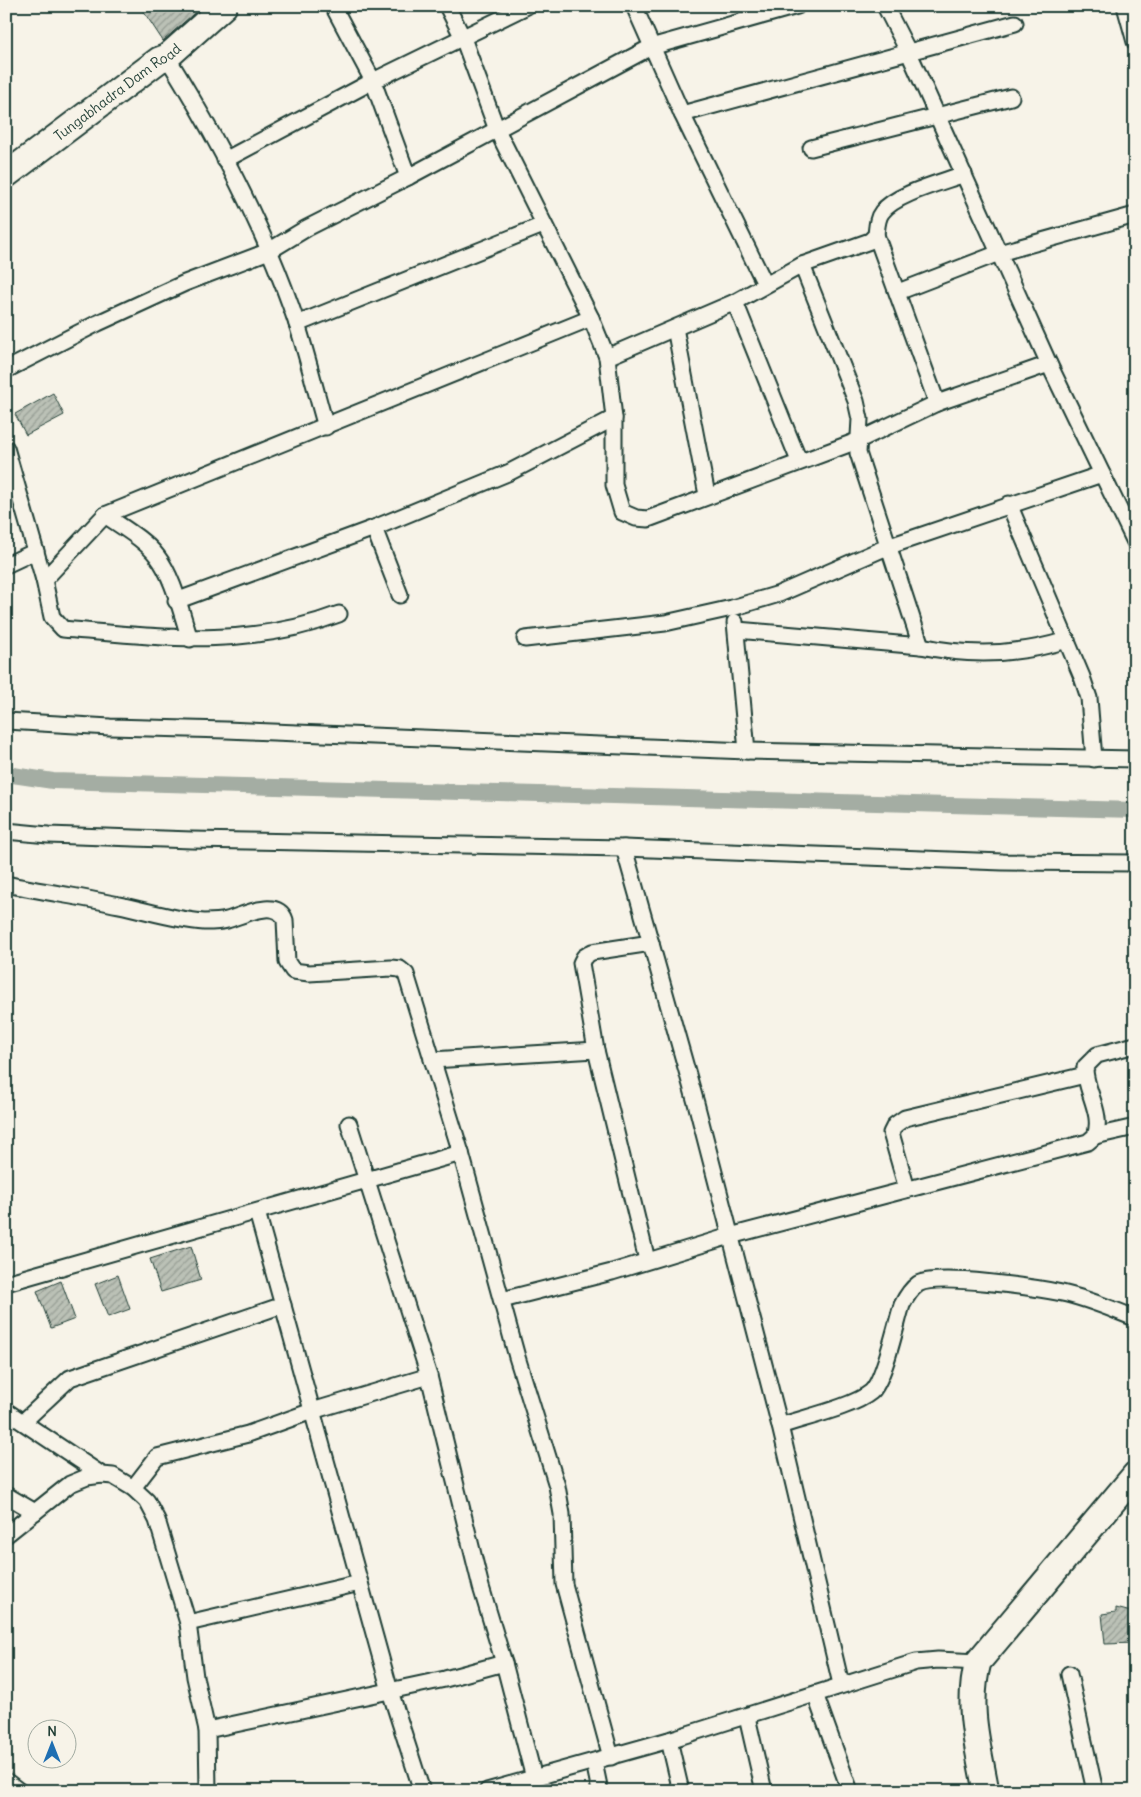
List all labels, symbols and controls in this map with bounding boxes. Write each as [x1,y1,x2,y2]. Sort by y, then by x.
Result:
street label: Tungabhadra Dam Road [50,40,185,145]
north arrow [28,1720,78,1770]
text: N [47,1722,57,1740]

